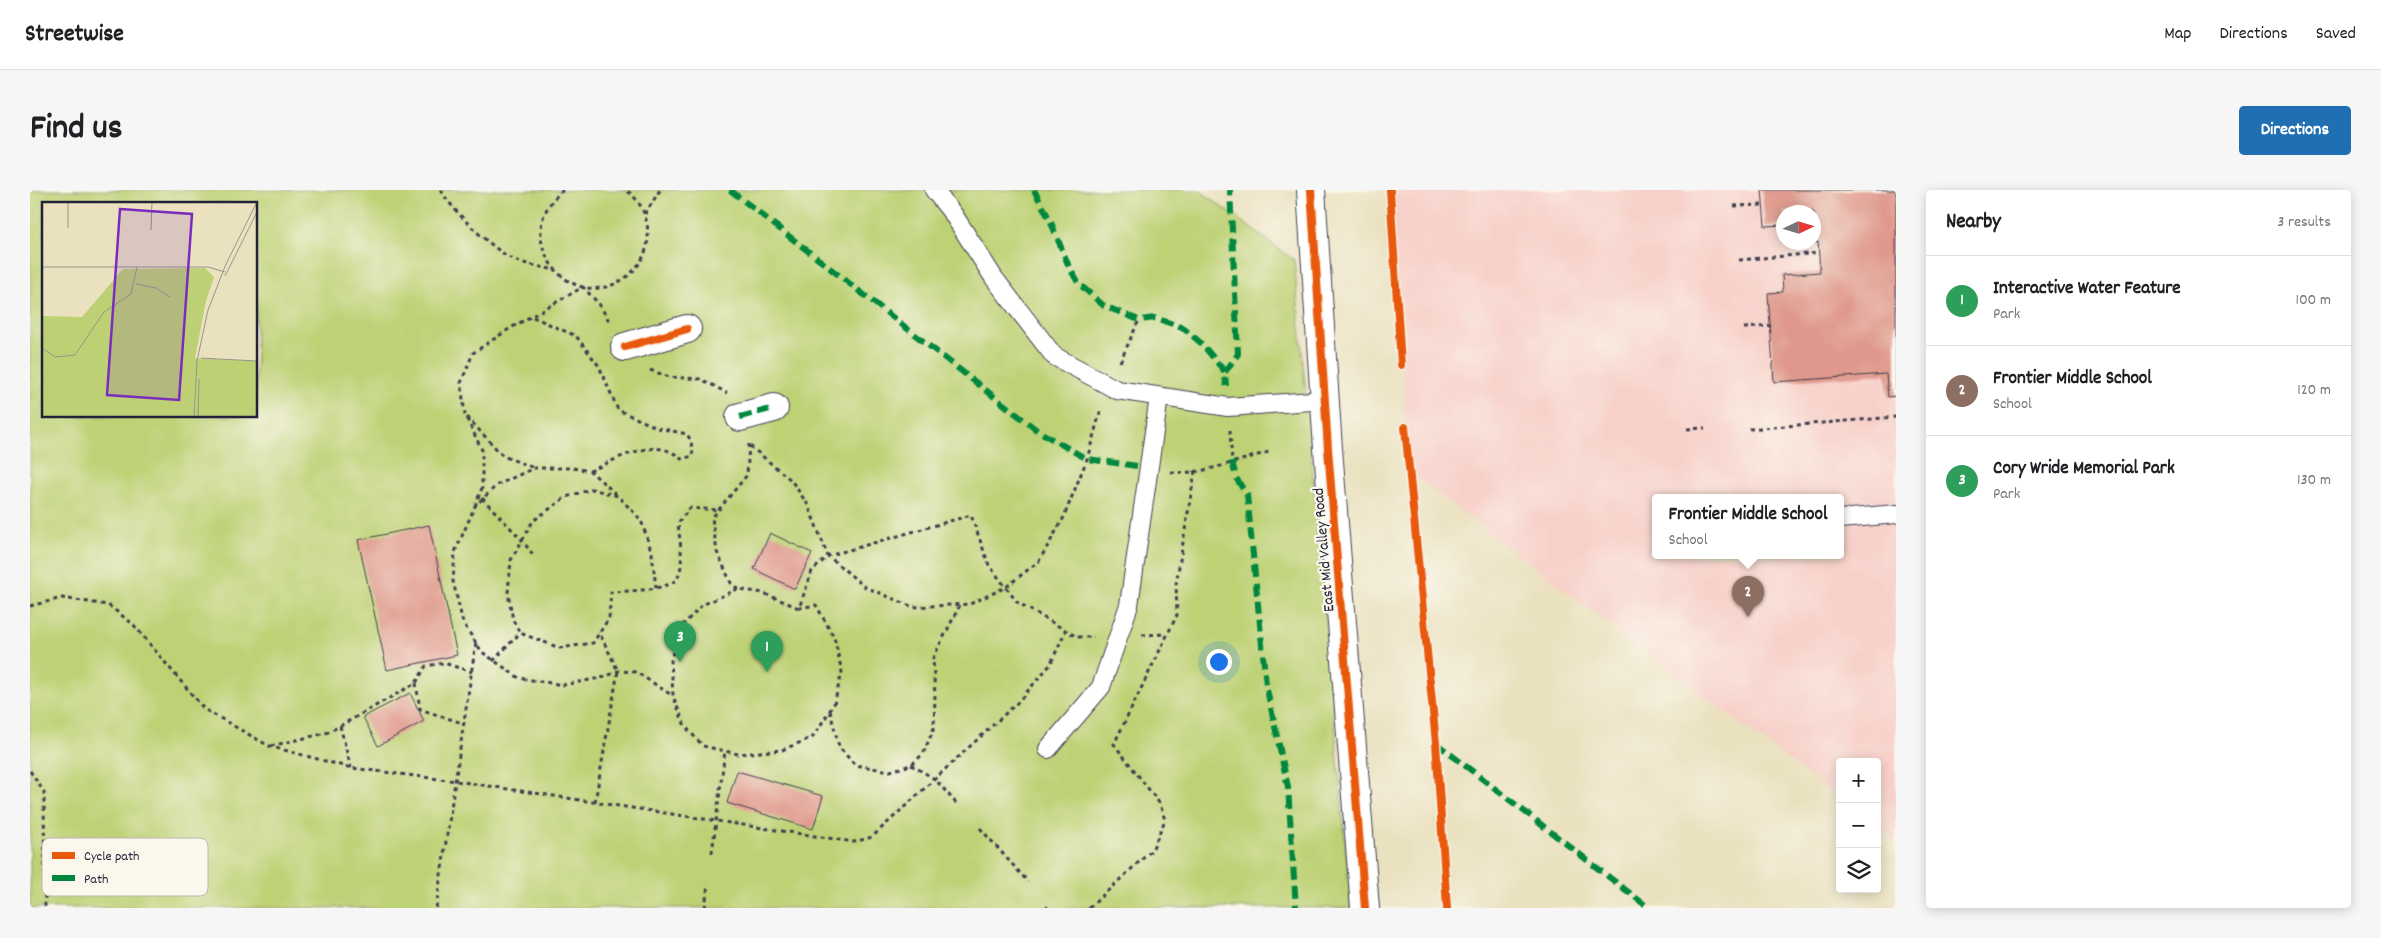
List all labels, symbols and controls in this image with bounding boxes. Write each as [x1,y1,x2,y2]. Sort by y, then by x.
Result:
text: Streetwise [25,18,124,52]
text: Map [2164,22,2191,47]
text: Directions [2219,22,2288,47]
text: Saved [2316,22,2356,47]
text: Find us [30,105,122,155]
button: Directions [2239,106,2351,155]
inset map [42,202,258,418]
north arrow [1776,205,1821,250]
text: Nearby [1946,208,2001,238]
text: 3 results [2277,211,2331,234]
text: Interactive Water Feature [1993,276,2181,303]
text: 1 [1960,289,1964,312]
text: 100 m [2295,289,2331,312]
text: Park [1993,303,2020,326]
text: Frontier Middle School [1993,366,2152,393]
text: 2 [1959,379,1966,402]
text: 120 m [2297,379,2331,402]
text: School [1993,393,2032,416]
text: Cory Wride Memorial Park [1993,456,2175,483]
text: 3 [1958,469,1966,492]
text: 130 m [2297,469,2331,492]
text: Park [1993,483,2020,506]
street label: East Mid Valley Road [1308,487,1341,613]
popup [1652,494,1844,559]
text: Frontier Middle School [1669,502,1827,529]
text: School [1669,529,1707,552]
pin: 2 [1732,576,1764,617]
pin: 3 [664,621,696,662]
pin: 1 [751,631,783,672]
your location [1206,649,1232,675]
map controls [1836,758,1881,893]
button: + [1836,758,1881,803]
button: − [1836,803,1881,848]
legend [42,838,208,896]
text: Cycle path [84,847,140,867]
button: layers [1836,848,1881,893]
text: Path [84,870,109,890]

